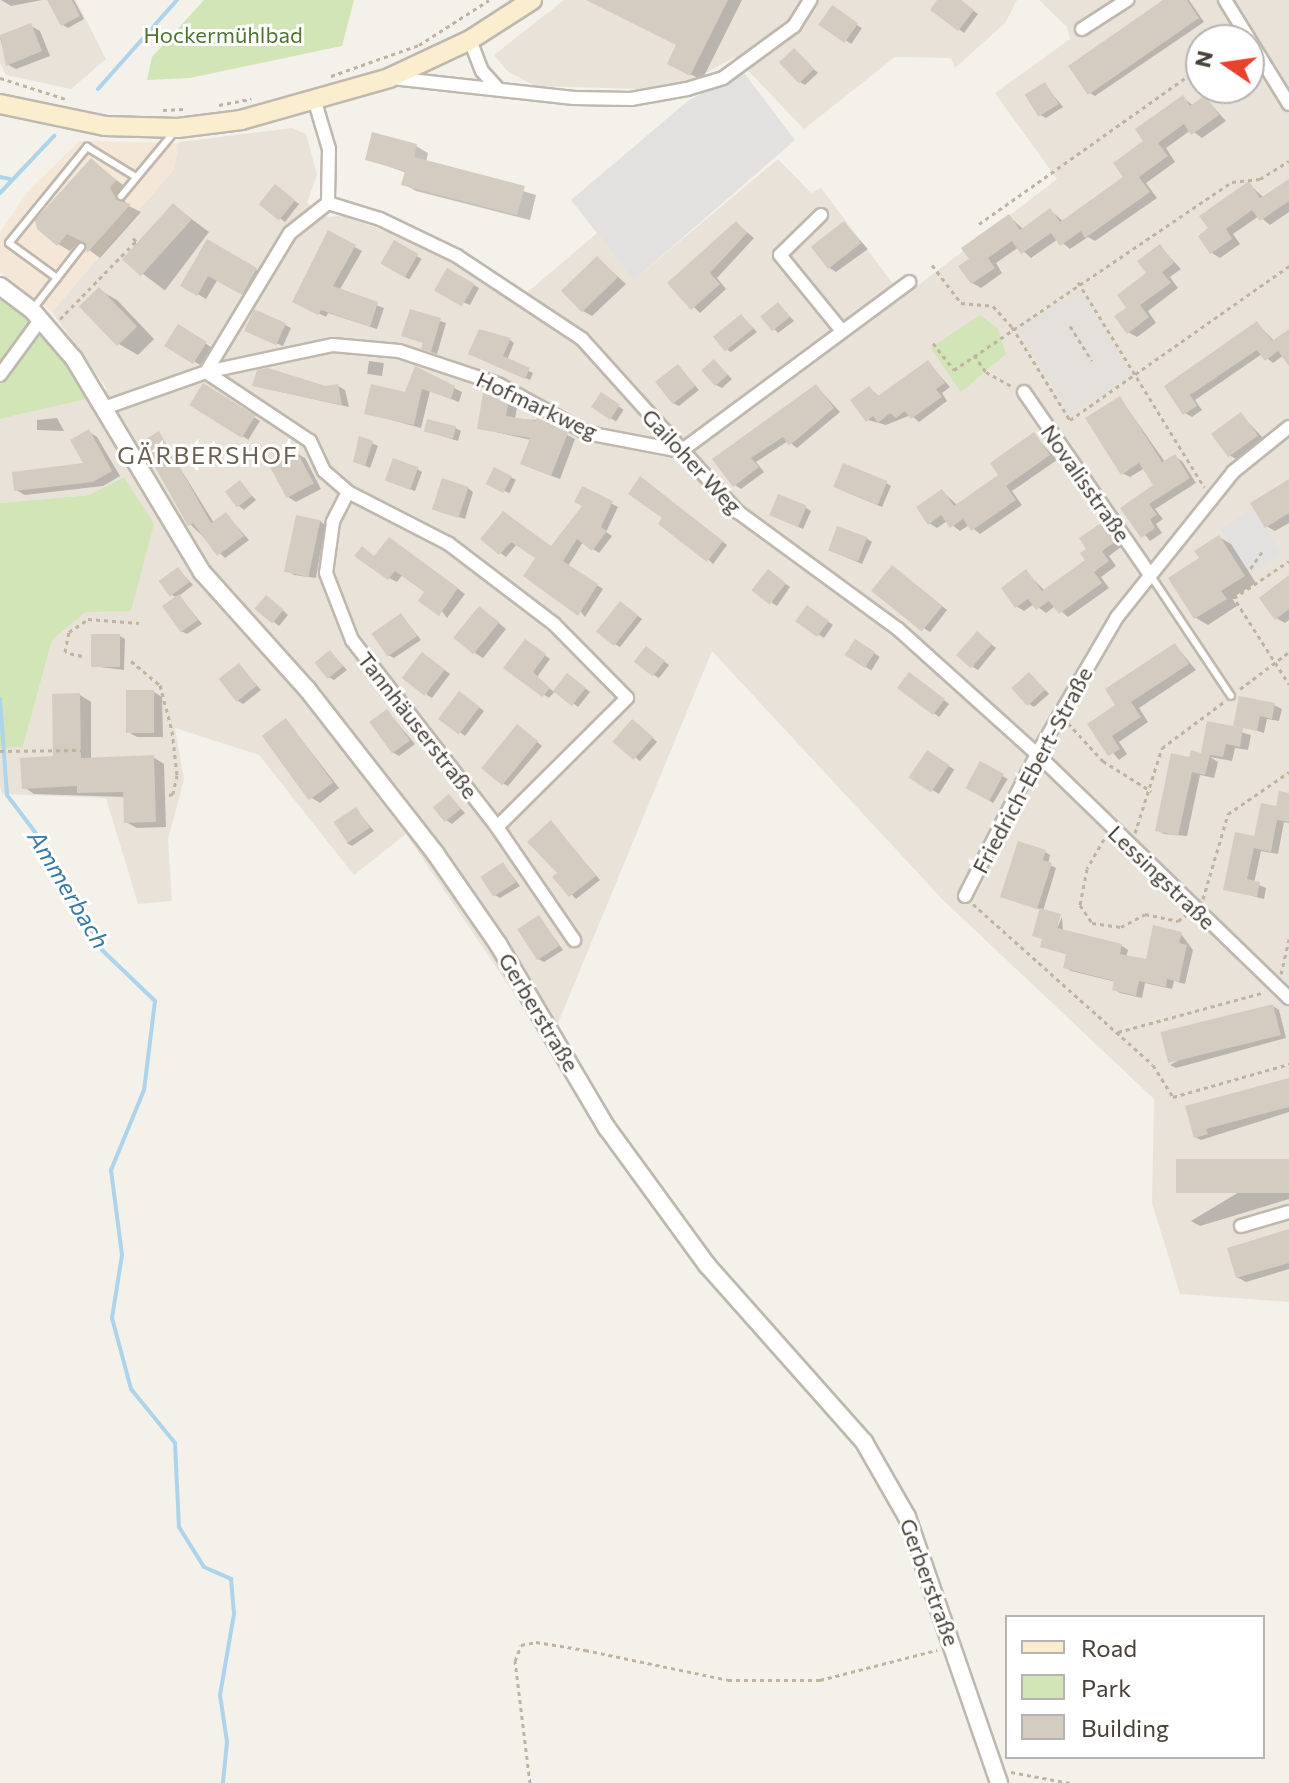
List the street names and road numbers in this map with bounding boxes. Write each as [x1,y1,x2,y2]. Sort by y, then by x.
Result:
street label: Hofmarkweg [472,365,602,445]
street label: Gailoher Weg [637,403,747,519]
street label: Novalisstraße [1036,419,1136,547]
street label: Tannhäuserstraße [352,646,484,804]
street label: Friedrich-Ebert-Straße [966,662,1098,878]
street label: Lessingstraße [1103,819,1221,935]
street label: Gerberstraße [493,948,585,1076]
street label: Gerberstraße [895,1515,965,1649]

